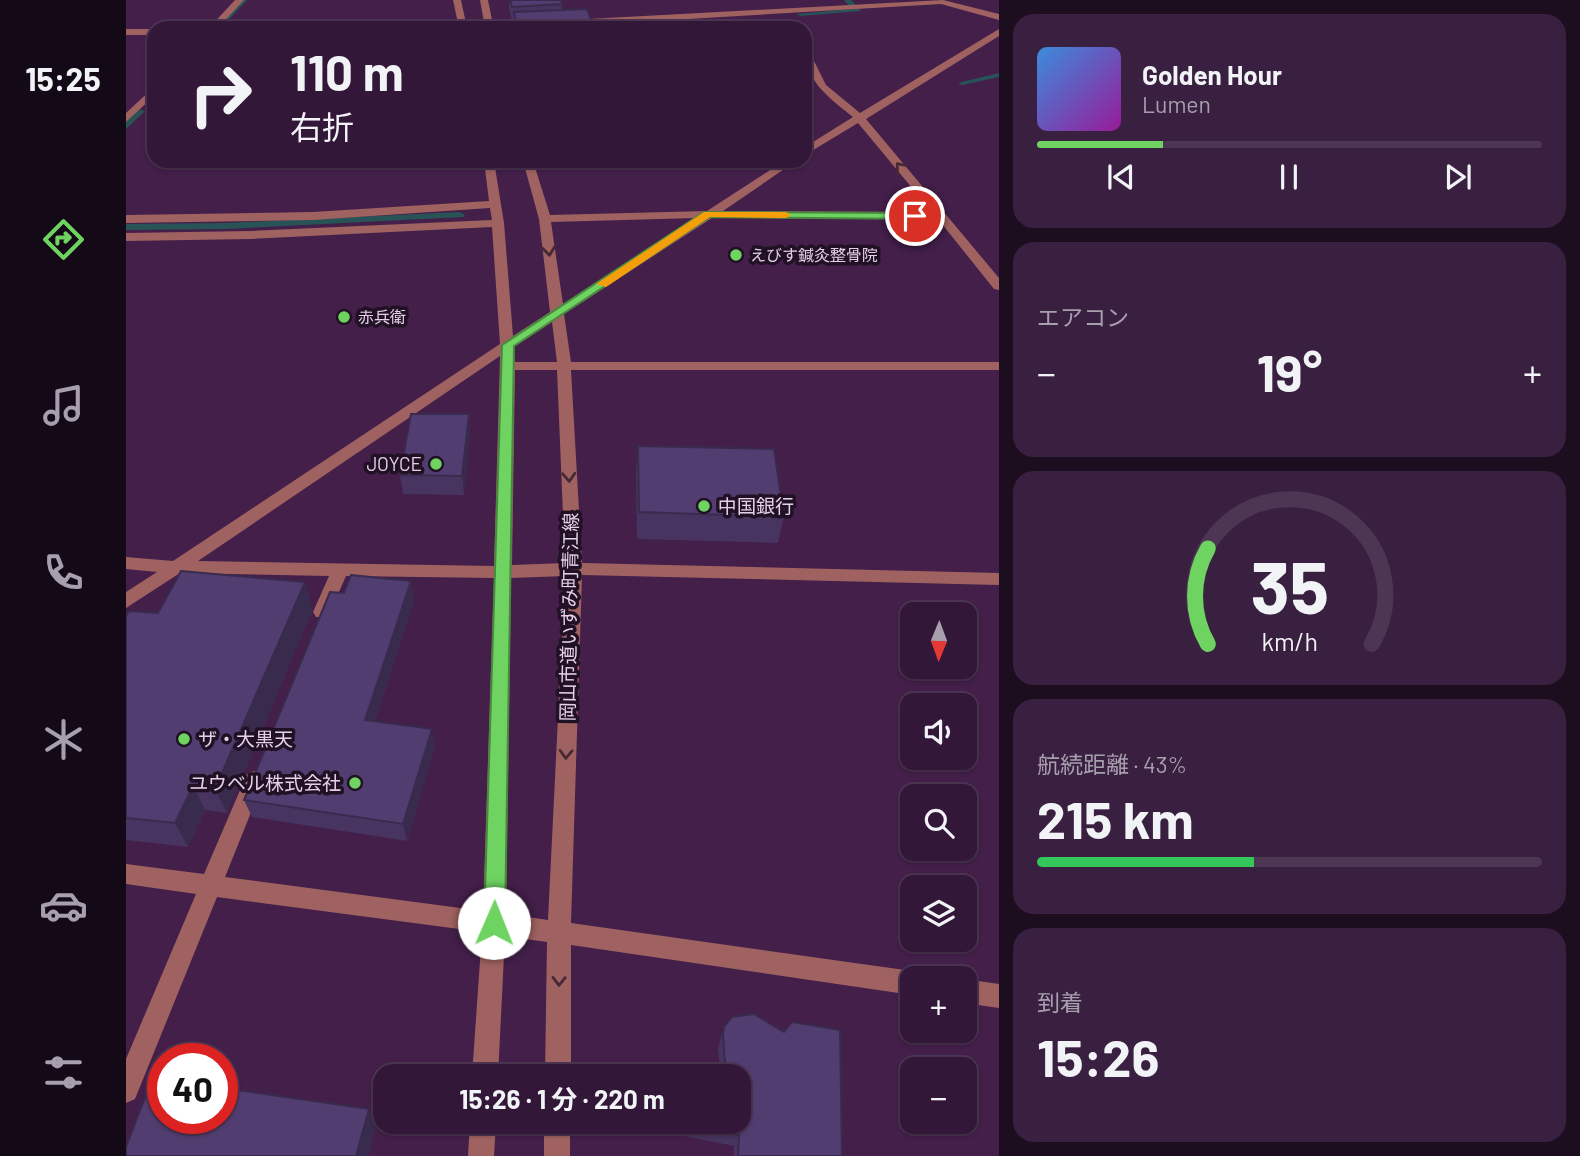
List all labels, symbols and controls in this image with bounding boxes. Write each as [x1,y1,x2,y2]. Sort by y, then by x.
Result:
text: 110 m [290,42,404,101]
icon: right [175,49,266,140]
text: 15:25 [25,59,101,97]
text: Golden Hour [1142,59,1282,90]
text: Lumen [1142,90,1211,118]
text: 右折 [290,107,354,145]
icon: previous [1102,158,1140,196]
icon: pause [1270,158,1308,196]
icon: next [1439,158,1477,196]
one-way arrow [895,162,908,174]
pin [885,186,945,246]
icon: arrive [896,197,934,235]
icon: directions [39,215,88,264]
one-way arrow [542,245,557,257]
place label: えびす鍼灸整骨院 [750,245,878,264]
marker: えびす鍼灸整骨院 [728,247,744,263]
text: エアコン [1037,303,1129,331]
place label: 赤兵衛 [358,307,406,326]
marker: 赤兵衛 [336,309,352,325]
text: 19° [1257,340,1322,402]
text: − [1037,349,1056,395]
text: + [1523,349,1542,395]
icon: music [39,381,88,430]
place label: JOYCE [366,452,422,475]
marker: JOYCE [428,456,444,472]
one-way arrow [562,472,577,483]
place label: 中国銀行 [718,494,794,517]
marker: 中国銀行 [696,498,712,514]
street label: 岡山市道いずみ町青江線 [555,512,582,722]
text: 35 [1250,541,1329,629]
icon: phone [39,548,88,597]
north arrow [900,602,976,679]
map controls [900,602,977,1134]
text: km/h [1261,626,1318,656]
button: sound [900,693,977,770]
icon: climate [39,715,88,764]
place label: ザ・大黒天 [198,727,293,750]
marker: ザ・大黒天 [176,731,192,747]
one-way arrow [559,749,574,760]
text: 航続距離 · 43% [1037,750,1187,778]
place label: ユウベル株式会社 [189,771,341,794]
marker: ユウベル株式会社 [347,775,363,791]
button: search [900,784,977,861]
text: 215 km [1037,787,1194,849]
button: layers [900,875,977,952]
icon: car [39,881,88,930]
position arrow [457,886,531,960]
button: + [900,966,977,1043]
one-way arrow [551,976,567,987]
text: 到着 [1037,988,1083,1016]
text: 15:26 [1037,1025,1159,1087]
speed limit sign: 40 [147,1043,238,1134]
icon: filters [39,1048,88,1097]
button: − [900,1057,977,1134]
text: 15:26 · 1 分 · 220 m [459,1083,665,1114]

